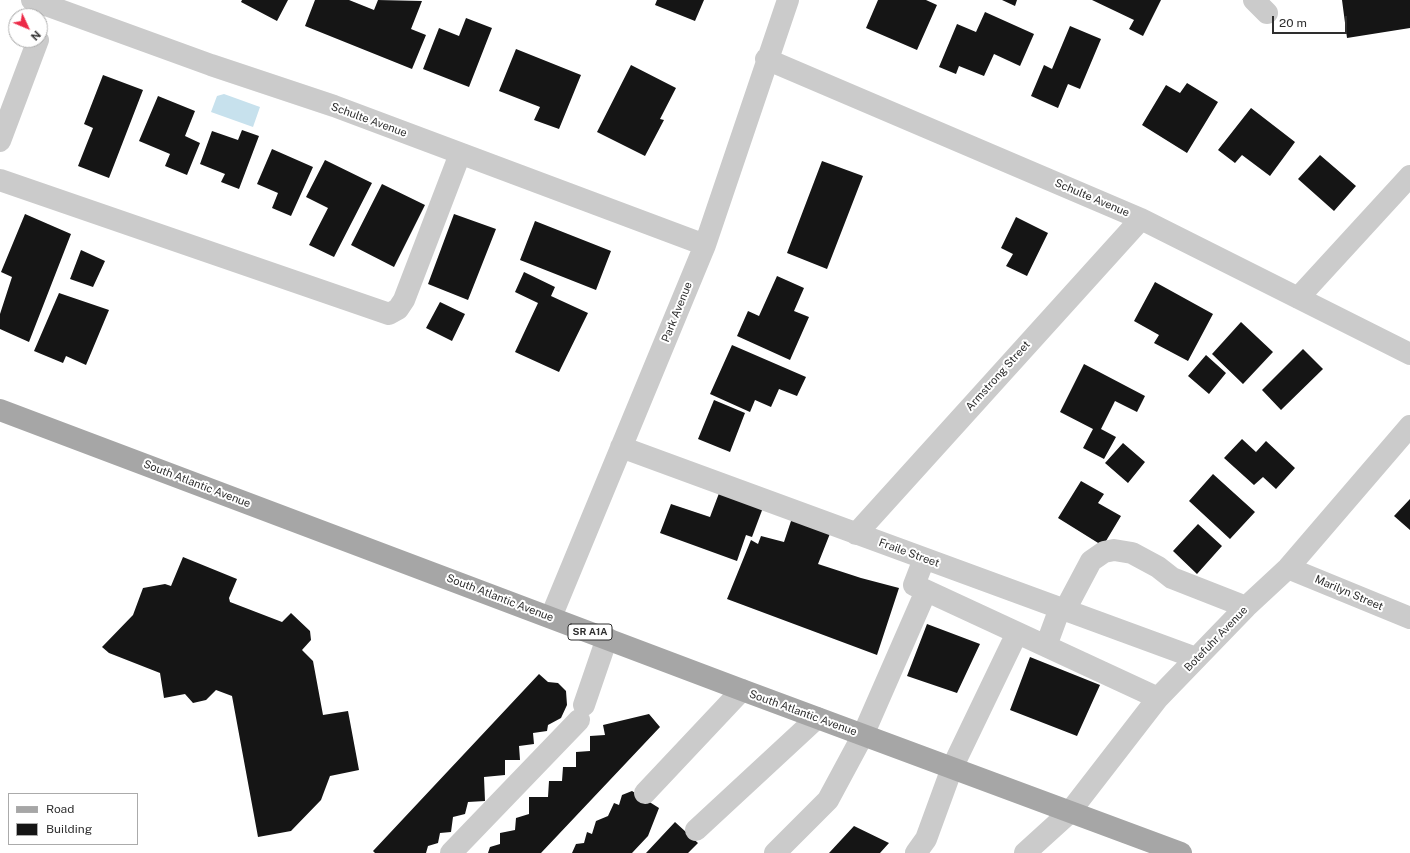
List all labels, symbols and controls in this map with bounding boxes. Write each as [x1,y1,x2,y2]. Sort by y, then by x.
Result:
north arrow [8,8,48,48]
scale bar [1274,8,1349,34]
text: 20 m [1279,16,1307,30]
text: N [29,28,43,43]
street label: Schulte Avenue [329,100,409,140]
street label: Schulte Avenue [1053,176,1131,220]
street label: Park Avenue [659,280,695,344]
street label: Armstrong Street [963,338,1033,414]
street label: South Atlantic Avenue [142,457,252,511]
street label: Fraile Street [877,536,941,570]
street label: South Atlantic Avenue [445,571,555,625]
street label: Marilyn Street [1313,573,1385,613]
street label: Botefuhr Avenue [1182,604,1250,674]
road number: SR A1A [568,624,612,640]
street label: South Atlantic Avenue [747,687,859,739]
legend [8,793,138,845]
text: Road [46,802,74,816]
text: Building [46,822,92,836]

